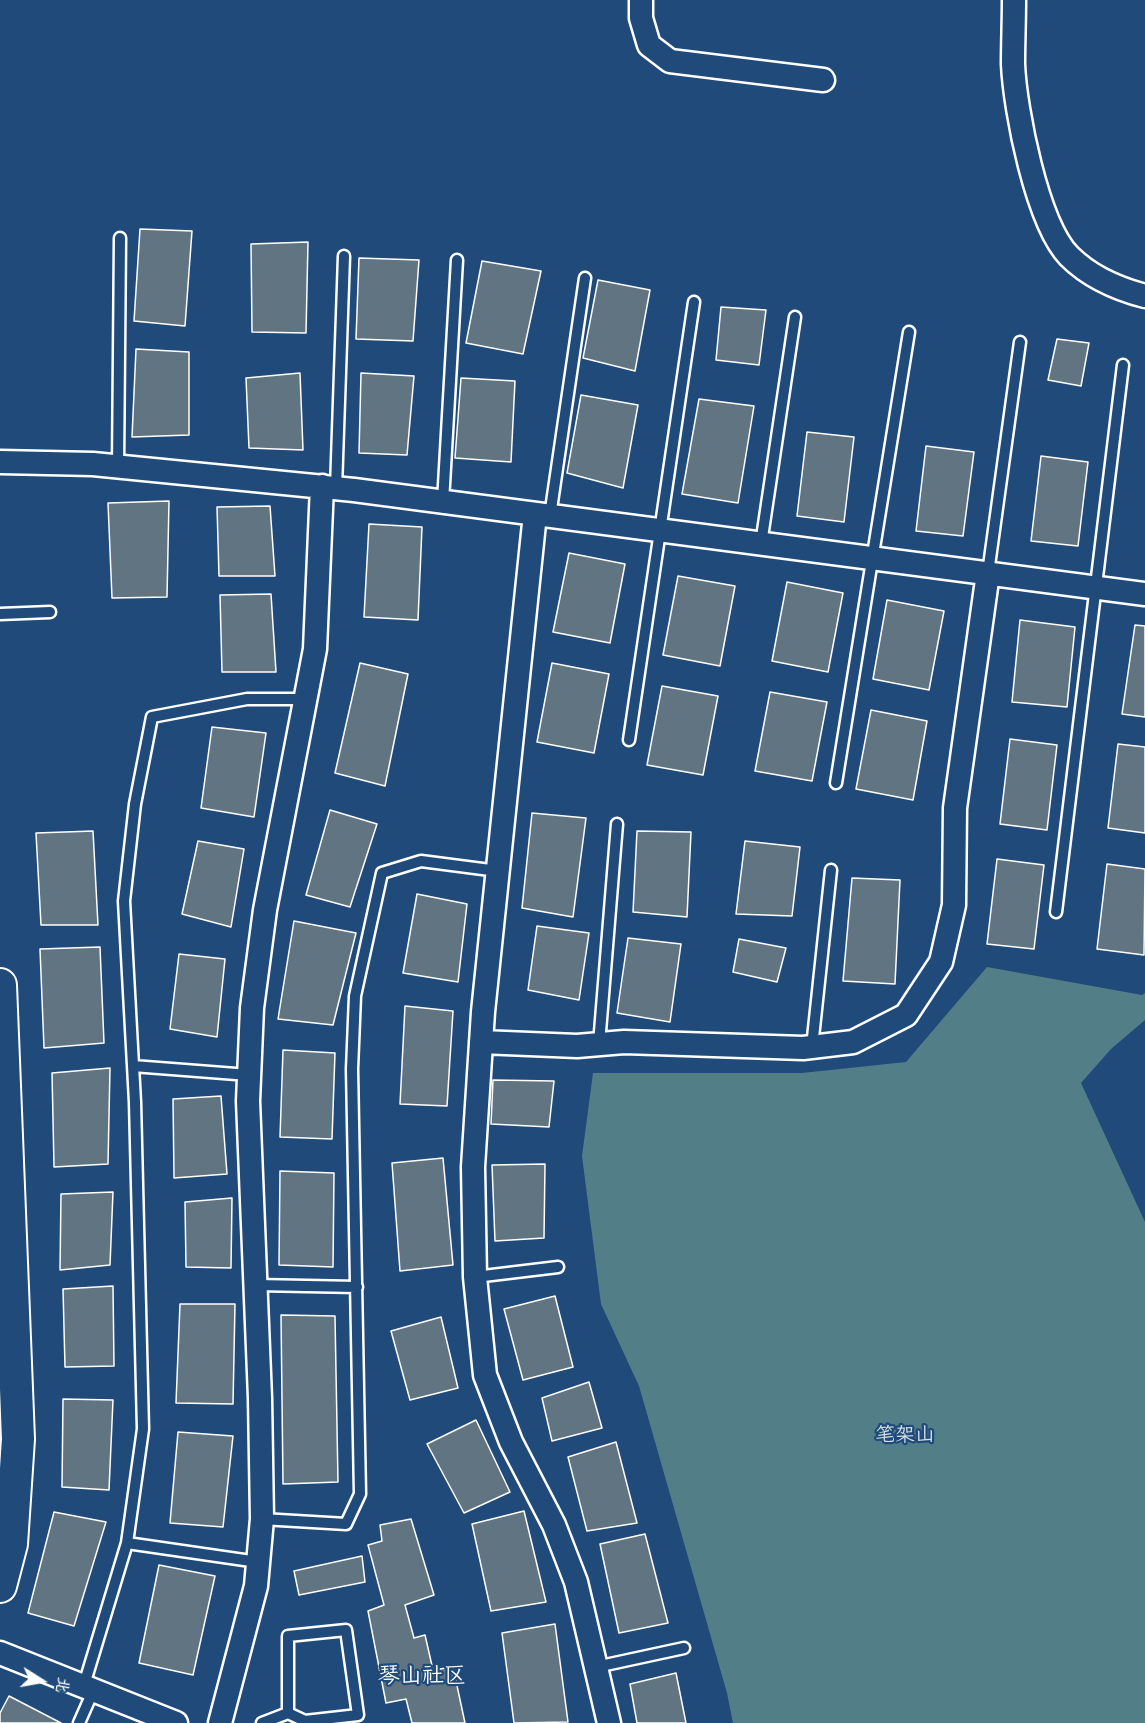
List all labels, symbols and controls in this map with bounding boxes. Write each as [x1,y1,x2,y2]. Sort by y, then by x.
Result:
park label: 笔架山 [875,1426,935,1450]
north arrow [12,1651,72,1711]
district label: 琴山社区 [378,1666,466,1692]
text: 北 [49,1675,71,1694]

